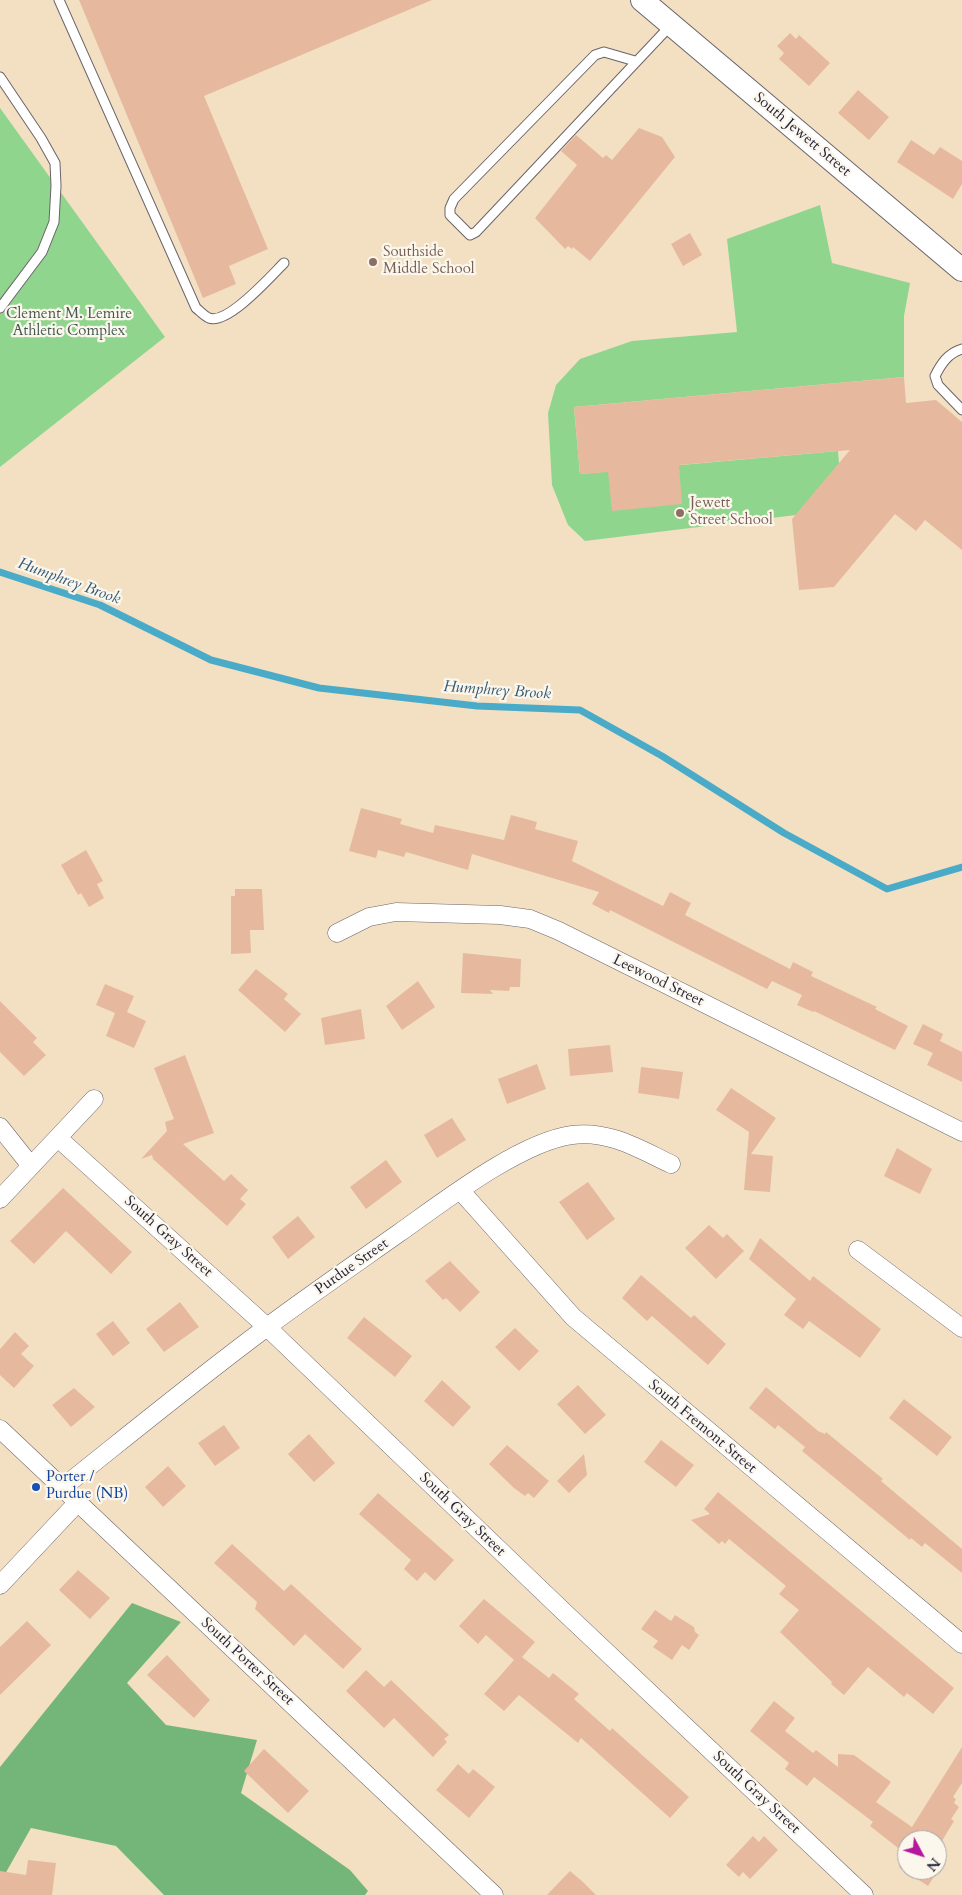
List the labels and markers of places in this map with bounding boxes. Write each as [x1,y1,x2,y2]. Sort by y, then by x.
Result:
place label: Southside Middle School [383,244,475,279]
marker: Southside Middle School [367,256,379,268]
place label: Jewett Street School [690,495,773,530]
marker: Jewett Street School [674,507,686,519]
place label: Porter / Purdue (NB) [46,1469,128,1504]
marker: Porter / Purdue (NB) [30,1481,42,1493]

